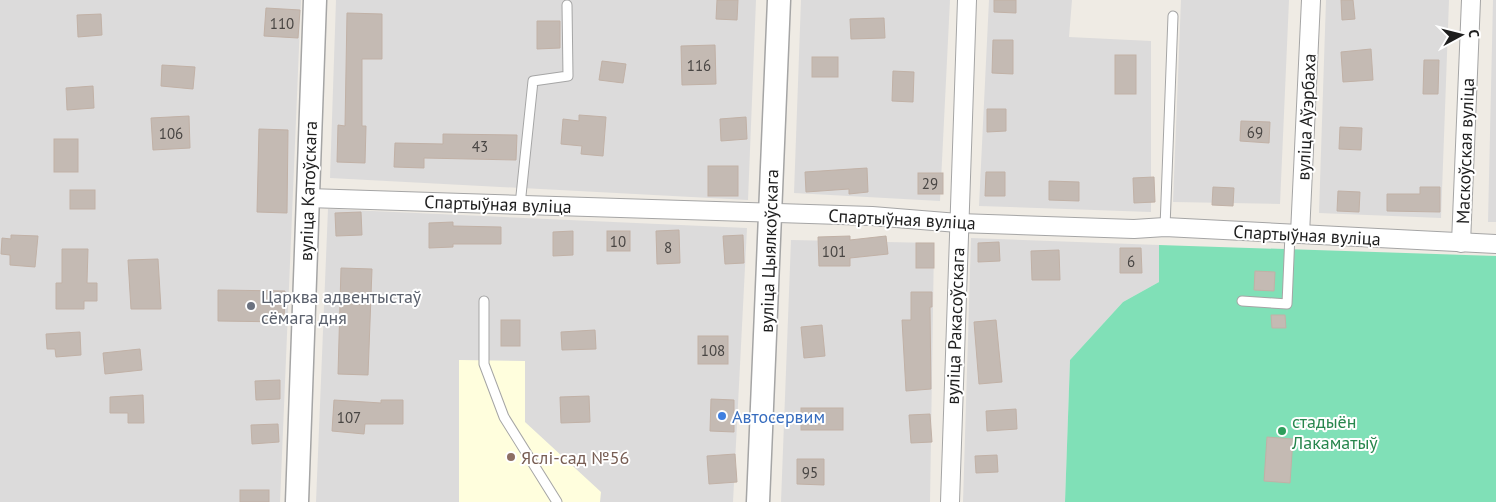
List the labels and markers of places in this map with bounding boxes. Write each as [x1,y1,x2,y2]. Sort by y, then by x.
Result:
place label: Царква адвентыстаў сёмага дня [261,285,422,329]
marker: Царква адвентыстаў сёмага дня [245,300,257,312]
place label: Автосервим [732,405,825,428]
marker: Автосервим [716,410,728,422]
place label: стадыён Лакаматыў [1291,410,1378,454]
marker: стадыён Лакаматыў [1276,425,1288,437]
place label: Яслі-сад №56 [521,446,629,469]
marker: Яслі-сад №56 [505,451,517,463]

